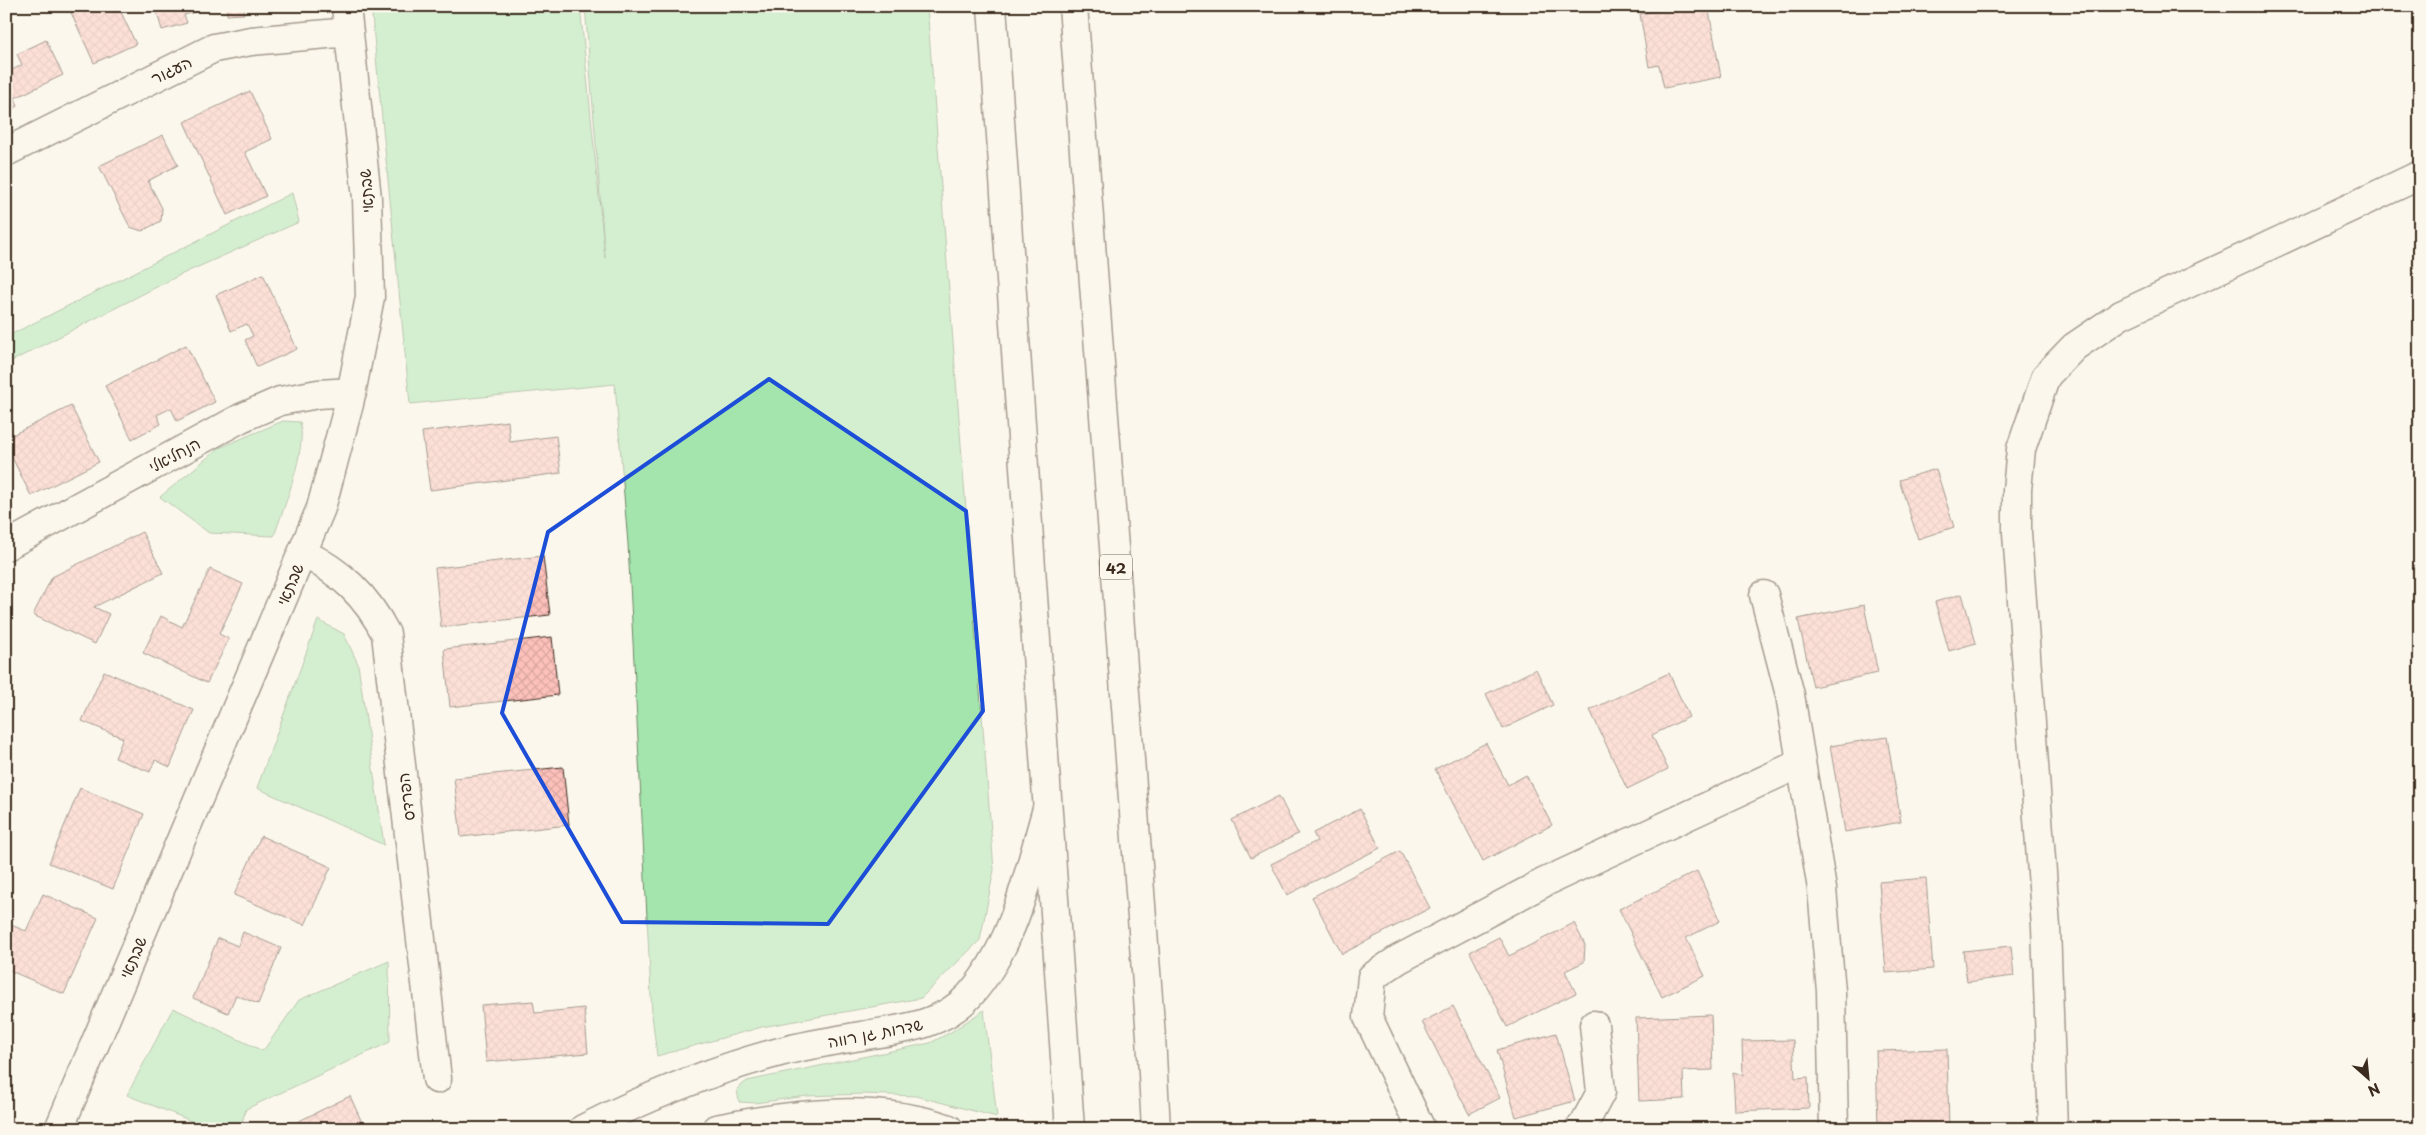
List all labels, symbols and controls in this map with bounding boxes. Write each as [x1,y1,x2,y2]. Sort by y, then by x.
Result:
street label: העגור [146,49,196,89]
street label: שבתאי [351,168,379,214]
street label: הנחליאלי [144,430,204,478]
road number: 42 [1100,554,1132,580]
street label: שבתאי [269,559,309,609]
street label: הפרדס [390,772,420,822]
street label: שבתאי [112,932,152,982]
street label: שדרות גן רווה [825,1011,925,1053]
north arrow [2344,1052,2394,1102]
text: N [2364,1078,2384,1102]

